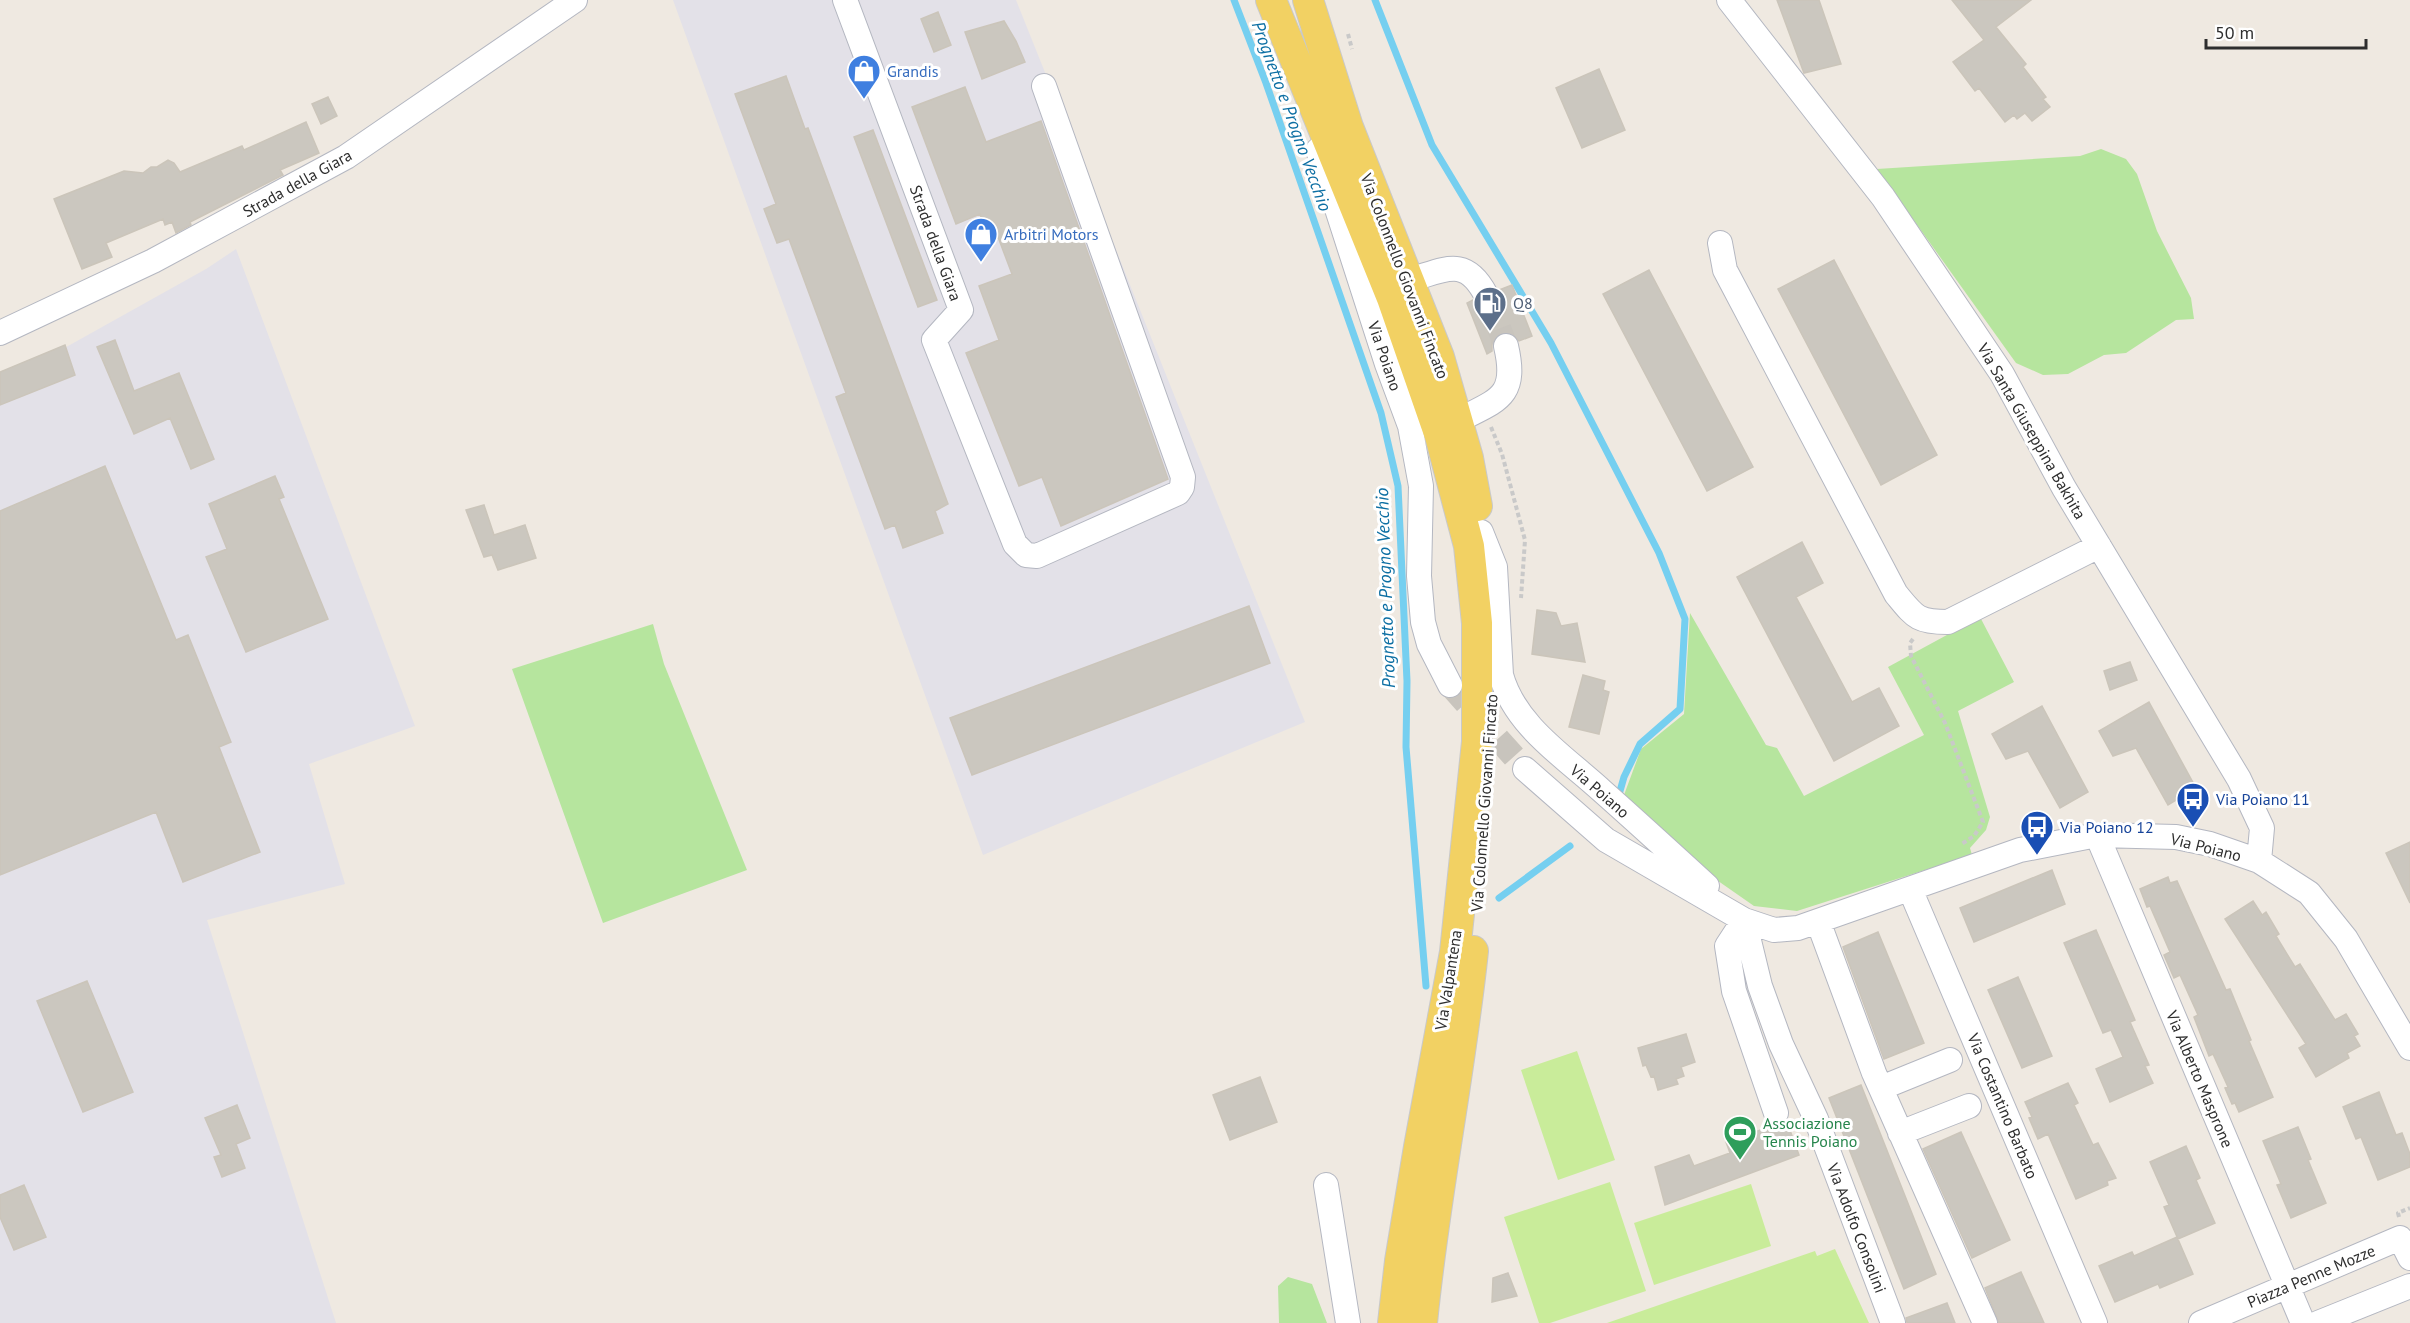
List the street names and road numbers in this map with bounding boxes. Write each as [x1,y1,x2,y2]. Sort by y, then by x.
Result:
street label: Strada della Giara [239,145,355,221]
street label: Via Colonnello Giovanni Fincato [1356,170,1453,381]
street label: Strada della Giara [906,182,966,304]
street label: Via Poiano [1363,318,1406,393]
street label: Via Santa Giuseppina Bakhita [1973,339,2091,523]
street label: Via Colonnello Giovanni Fincato [1466,693,1502,914]
street label: Via Poiano [1565,759,1634,822]
street label: Via Poiano [2168,828,2243,865]
street label: Via Valpantena [1430,928,1466,1033]
street label: Via Alberto Masprone [2162,1007,2238,1150]
street label: Via Costantino Barbato [1963,1029,2043,1182]
street label: Via Adolfo Consolini [1823,1159,1891,1296]
street label: Piazza Penne Mozze [2244,1240,2378,1312]

